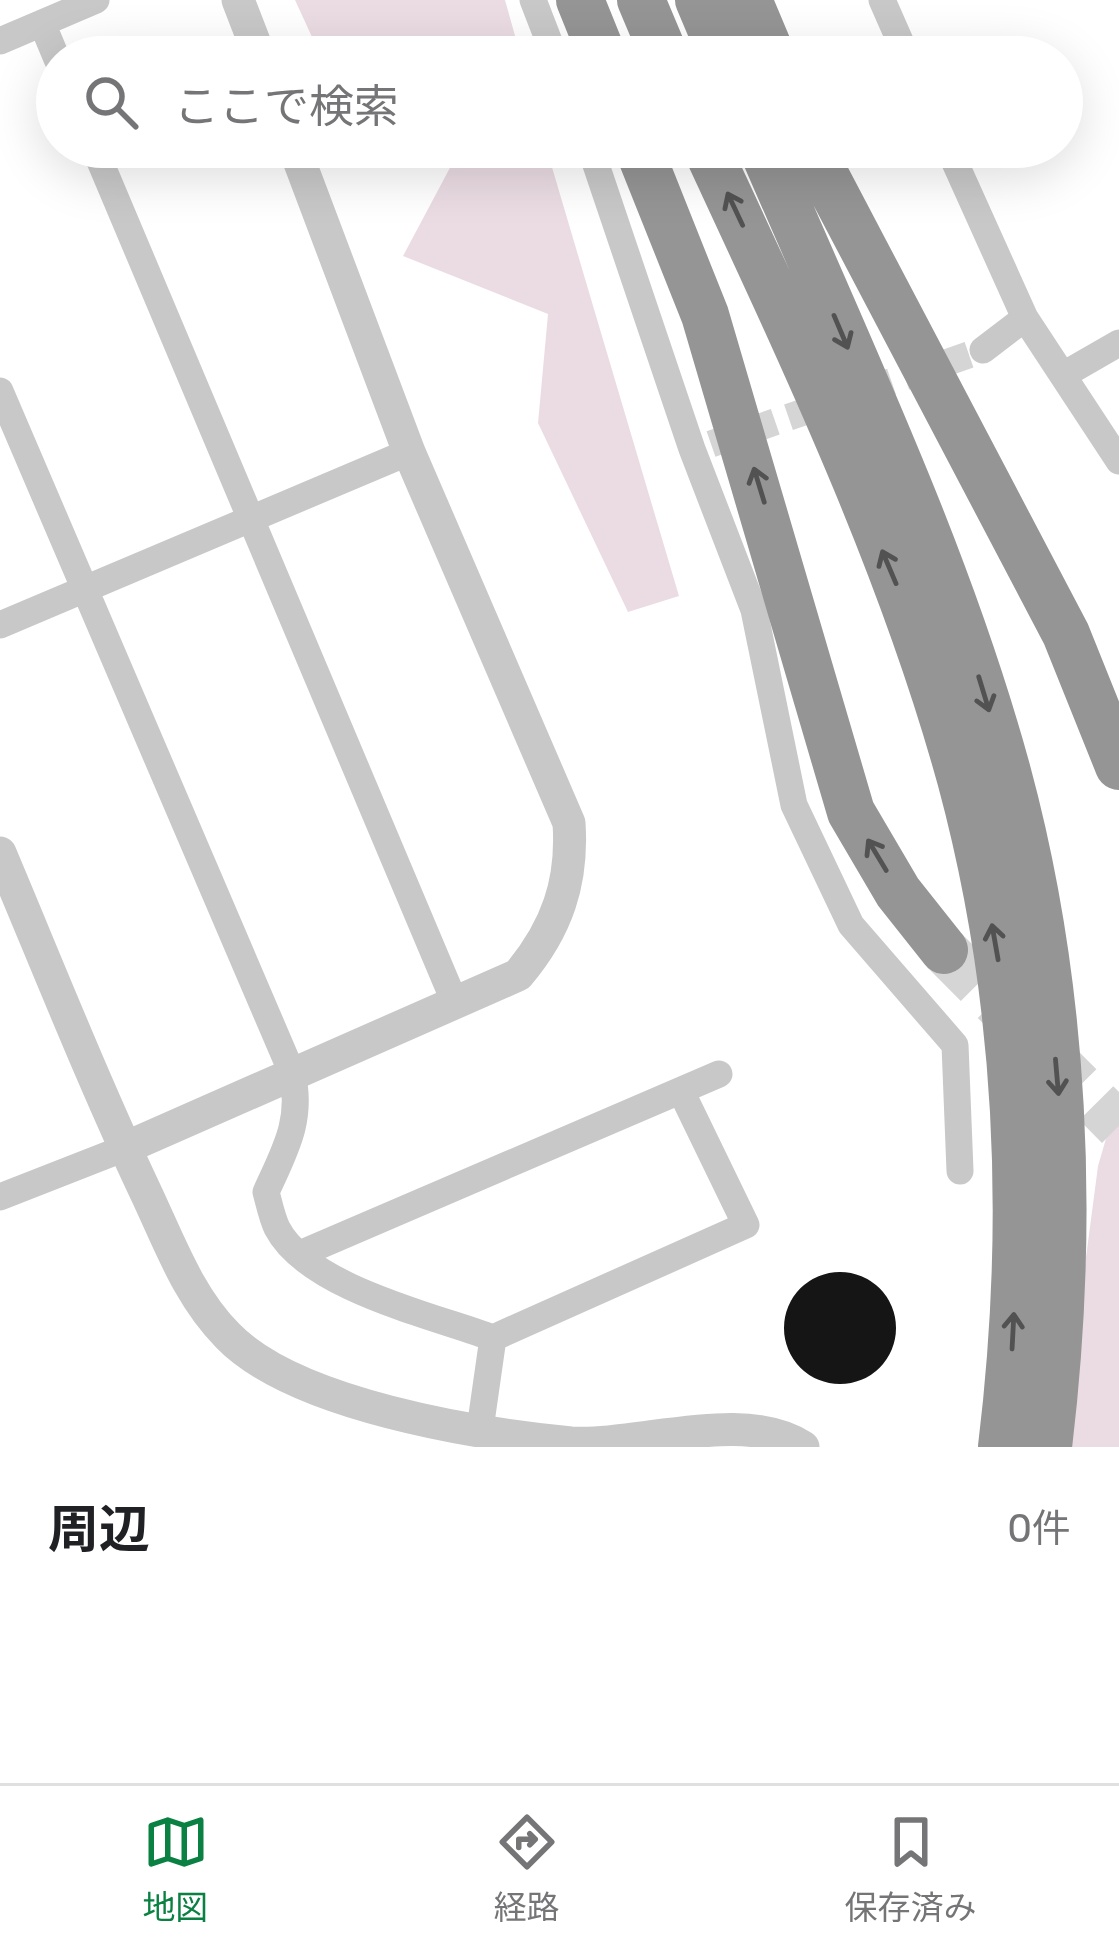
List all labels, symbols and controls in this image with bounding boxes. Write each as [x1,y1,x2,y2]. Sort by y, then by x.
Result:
search box [36,36,1083,168]
icon: search [78,69,144,135]
text: ここで検索 [174,80,399,133]
one-way arrow [723,192,745,228]
one-way arrow [832,313,853,350]
one-way arrow [746,467,768,505]
one-way arrow [877,550,898,587]
one-way arrow [974,675,996,713]
one-way arrow [864,838,888,873]
one-way arrow [982,923,1005,962]
one-way arrow [1046,1057,1069,1096]
one-way arrow [1002,1312,1025,1351]
text: 周辺 [48,1499,150,1560]
text: 0件 [1007,1506,1071,1552]
tab: 地図 [143,1809,209,1929]
tab: 経路 [494,1809,560,1929]
tab: 保存済み [845,1809,977,1929]

